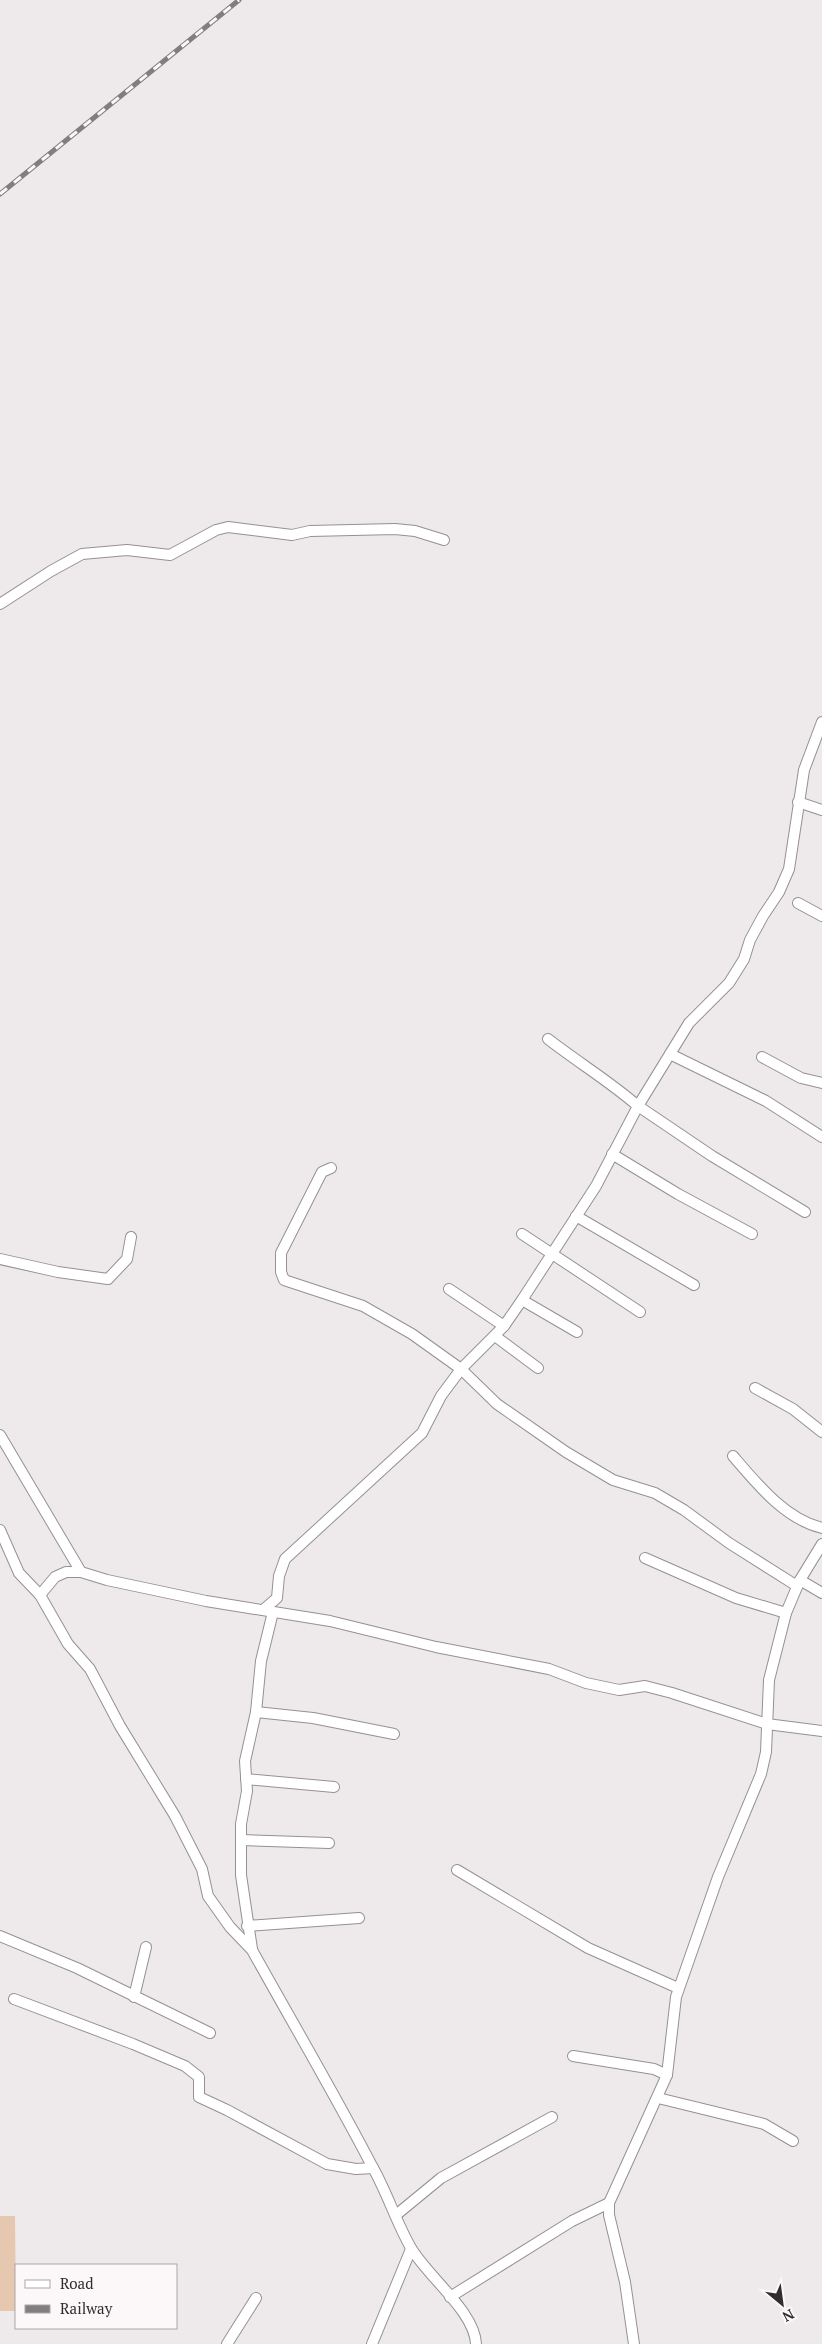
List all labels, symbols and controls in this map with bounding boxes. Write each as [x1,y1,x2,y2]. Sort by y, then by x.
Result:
legend [15,2264,178,2329]
text: Road [60,2273,93,2293]
north arrow [757,2279,807,2329]
text: Railway [60,2298,113,2318]
text: N [779,2305,798,2327]

